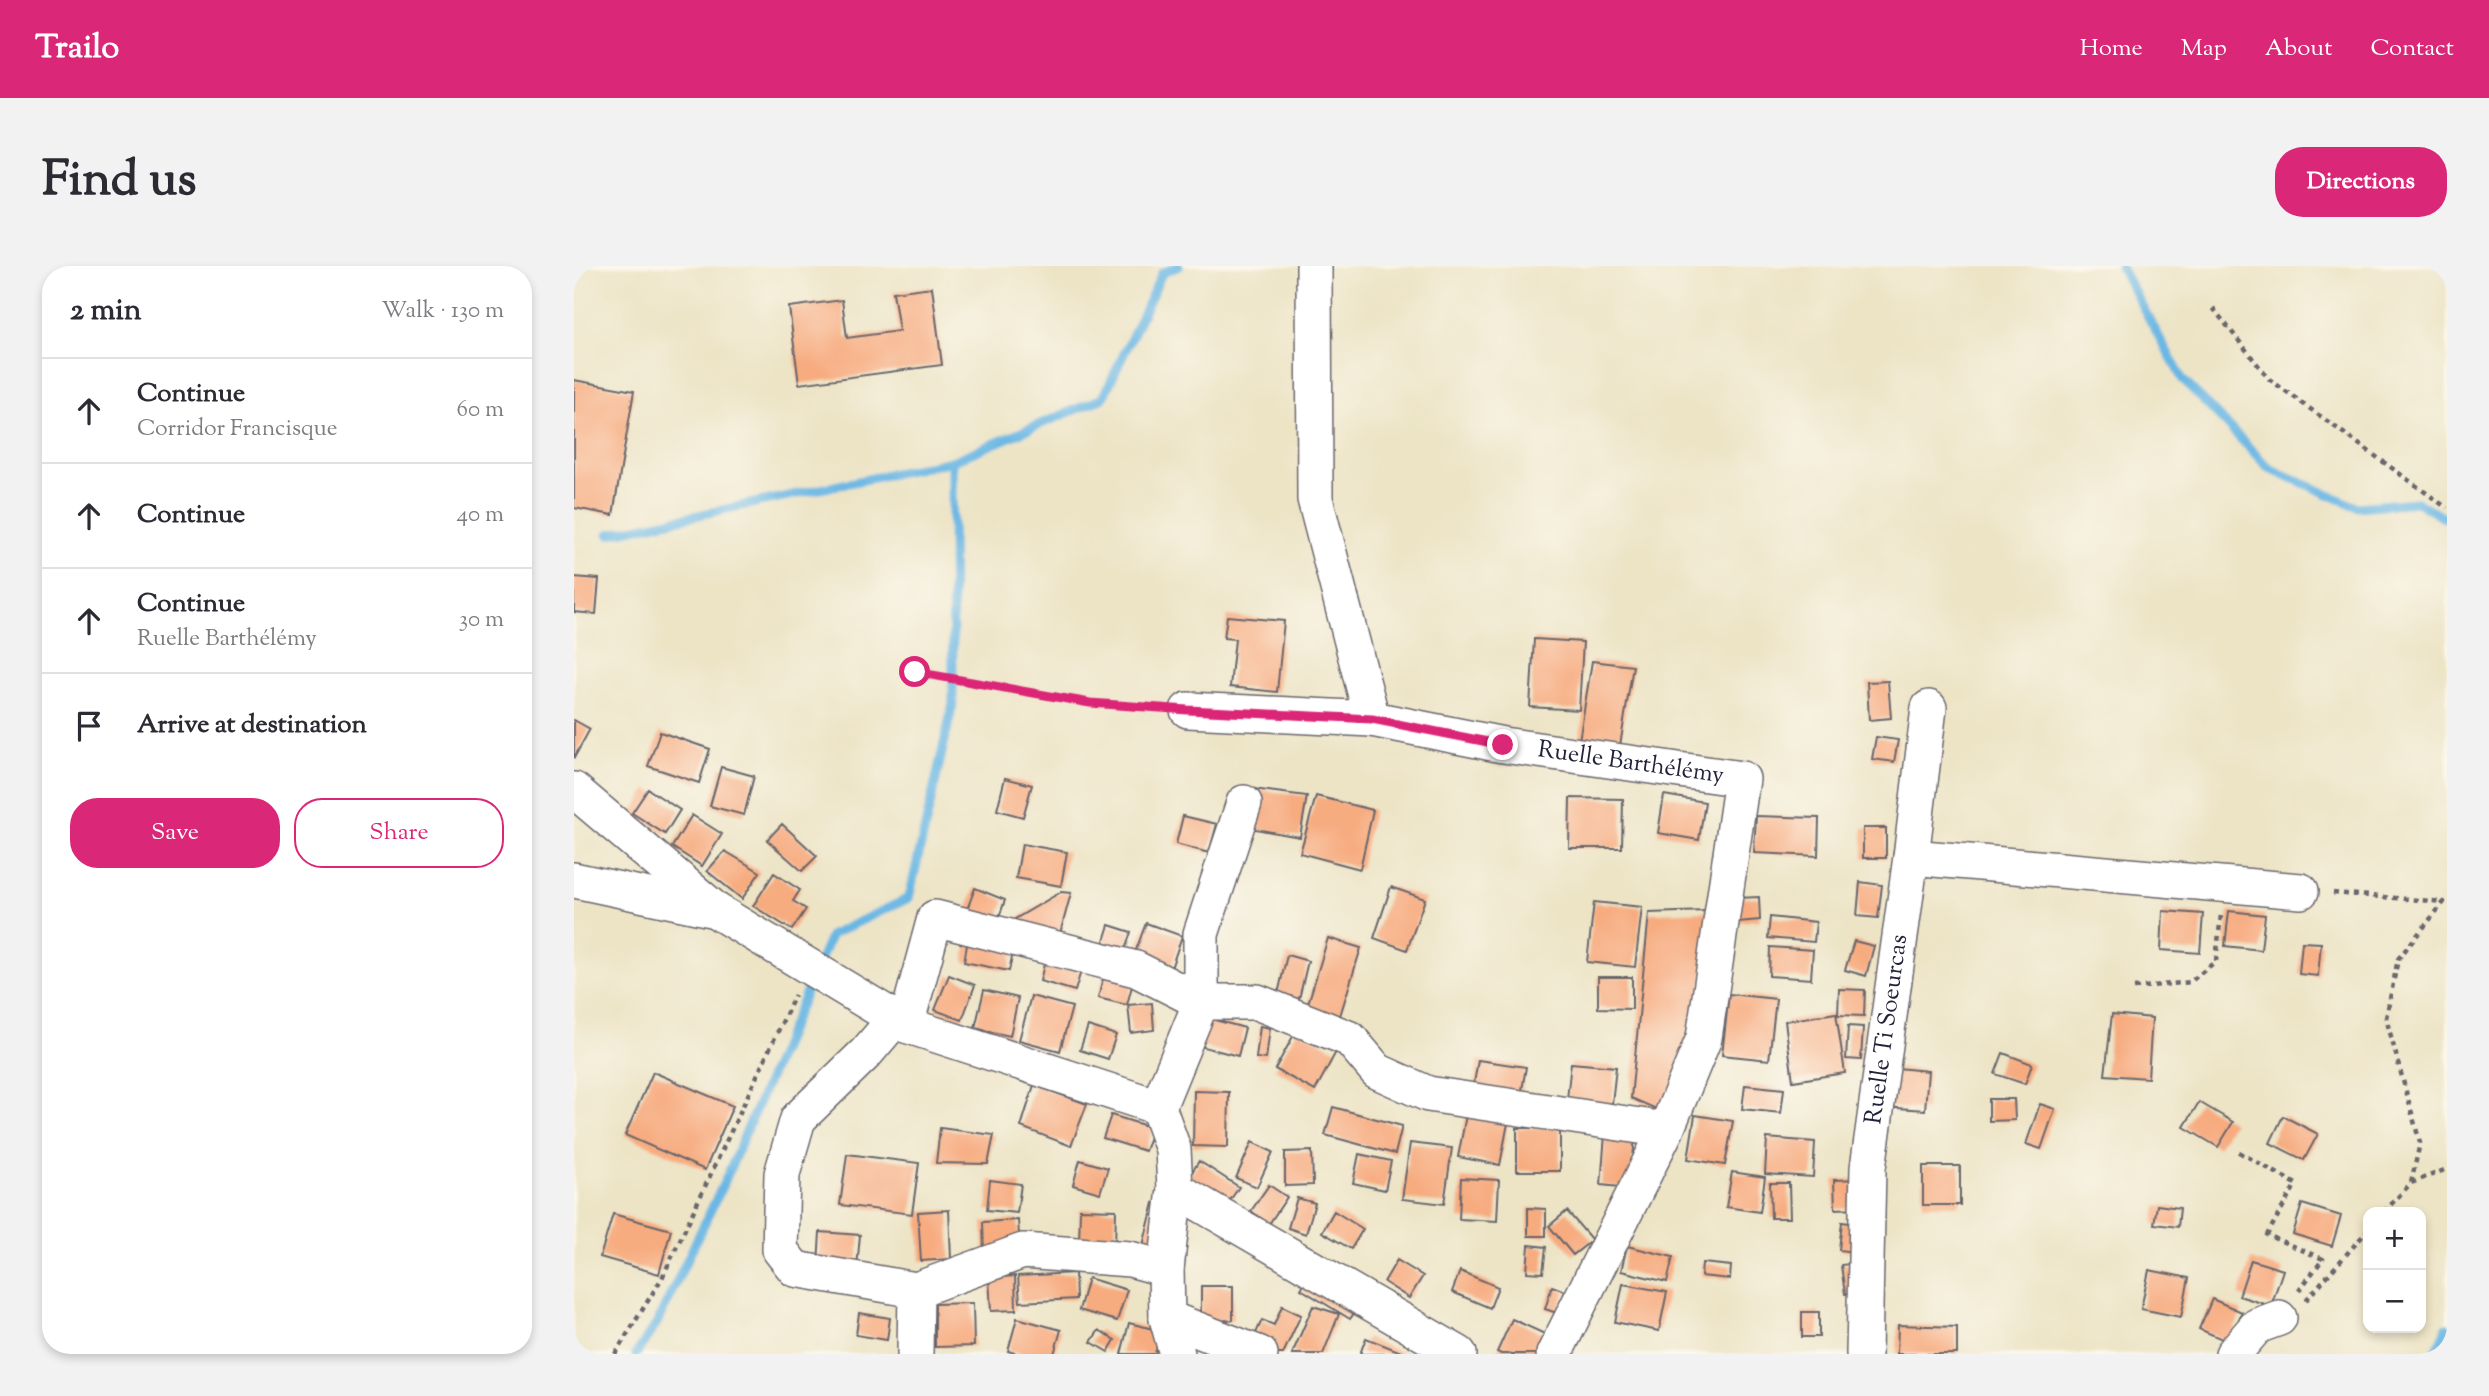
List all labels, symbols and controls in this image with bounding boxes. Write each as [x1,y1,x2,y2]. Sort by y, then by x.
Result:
text: Trailo [35,25,119,73]
text: Home [2080,32,2143,66]
text: Map [2181,32,2227,66]
text: About [2265,32,2332,66]
text: Contact [2370,32,2454,66]
text: Find us [42,147,196,217]
button: Directions [2275,147,2447,217]
text: 2 min [70,290,142,333]
text: Walk · 130 m [381,295,504,328]
text: Continue [137,376,245,413]
icon: ahead [70,392,108,430]
text: 60 m [456,394,504,427]
text: Corridor Francisque [137,413,338,446]
icon: ahead [70,497,108,535]
text: Continue [137,497,245,534]
text: 40 m [457,499,504,532]
text: Continue [137,586,245,623]
icon: ahead [70,602,108,640]
text: 30 m [459,604,504,637]
text: Ruelle Barthélémy [137,623,317,656]
route start [899,656,930,687]
icon: arrive [70,707,108,745]
text: Arrive at destination [137,707,367,744]
route end [1487,729,1518,760]
street label: Ruelle Barthélémy [1536,733,1726,793]
button: Save [70,798,280,868]
button: Share [294,798,504,868]
street label: Ruelle Ti Soeurcas [1857,932,1917,1127]
map controls [2363,1207,2426,1333]
button: + [2363,1207,2426,1270]
button: − [2363,1270,2426,1333]

